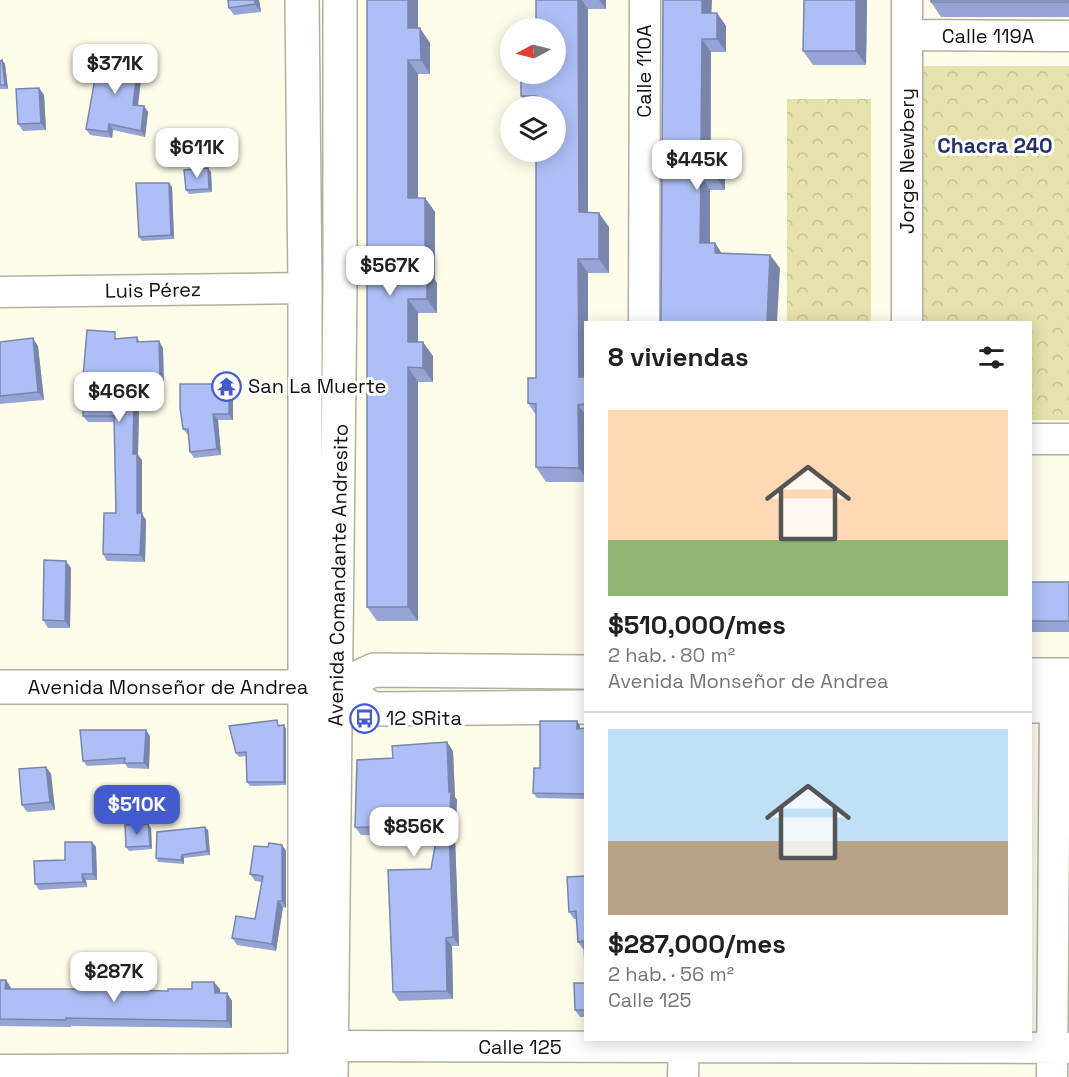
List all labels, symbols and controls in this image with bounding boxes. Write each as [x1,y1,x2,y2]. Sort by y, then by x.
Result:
north arrow [500,18,566,84]
map controls [500,18,566,162]
street label: Calle 119A [942,23,1035,49]
street label: Calle 110A [631,24,657,118]
pin: $371K [73,44,157,95]
text: $371K [87,50,143,76]
street label: Jorge Newbery [894,88,920,234]
button: layers [500,96,566,162]
pin: $611K [155,128,239,179]
district label: Chacra 240 [937,132,1053,159]
text: $611K [170,134,225,160]
pin: $445K [655,140,739,191]
text: $445K [666,146,728,172]
pin: $567K [348,246,432,297]
text: $567K [360,252,420,278]
street label: Luis Pérez [105,276,201,304]
text: 8 viviendas [608,340,749,374]
icon: filters [975,341,1008,374]
temple icon: San La Muerte [211,370,243,402]
pin: $466K [77,372,161,423]
place label: San La Muerte [248,373,386,399]
text: $466K [88,378,150,404]
street label: Avenida Comandante Andresito [322,423,354,727]
icon: home [754,449,862,557]
text: $510,000/mes [608,608,786,642]
text: 2 hab. · 80 m² [608,642,735,668]
text: Avenida Monseñor de Andrea [608,668,889,694]
street label: Avenida Monseñor de Andrea [28,674,308,700]
bus stop icon: 12 SRita [349,702,381,734]
place label: 12 SRita [386,705,462,731]
icon: home [754,768,862,876]
pin: $510K [95,785,179,836]
text: $510K [108,791,166,817]
pin: $856K [372,807,456,858]
text: $856K [384,813,445,839]
text: $287,000/mes [608,927,786,961]
pin: $287K [72,952,156,1003]
text: $287K [84,958,144,984]
text: 2 hab. · 56 m² [608,961,734,987]
text: Calle 125 [608,987,692,1013]
street label: Calle 125 [478,1034,562,1060]

